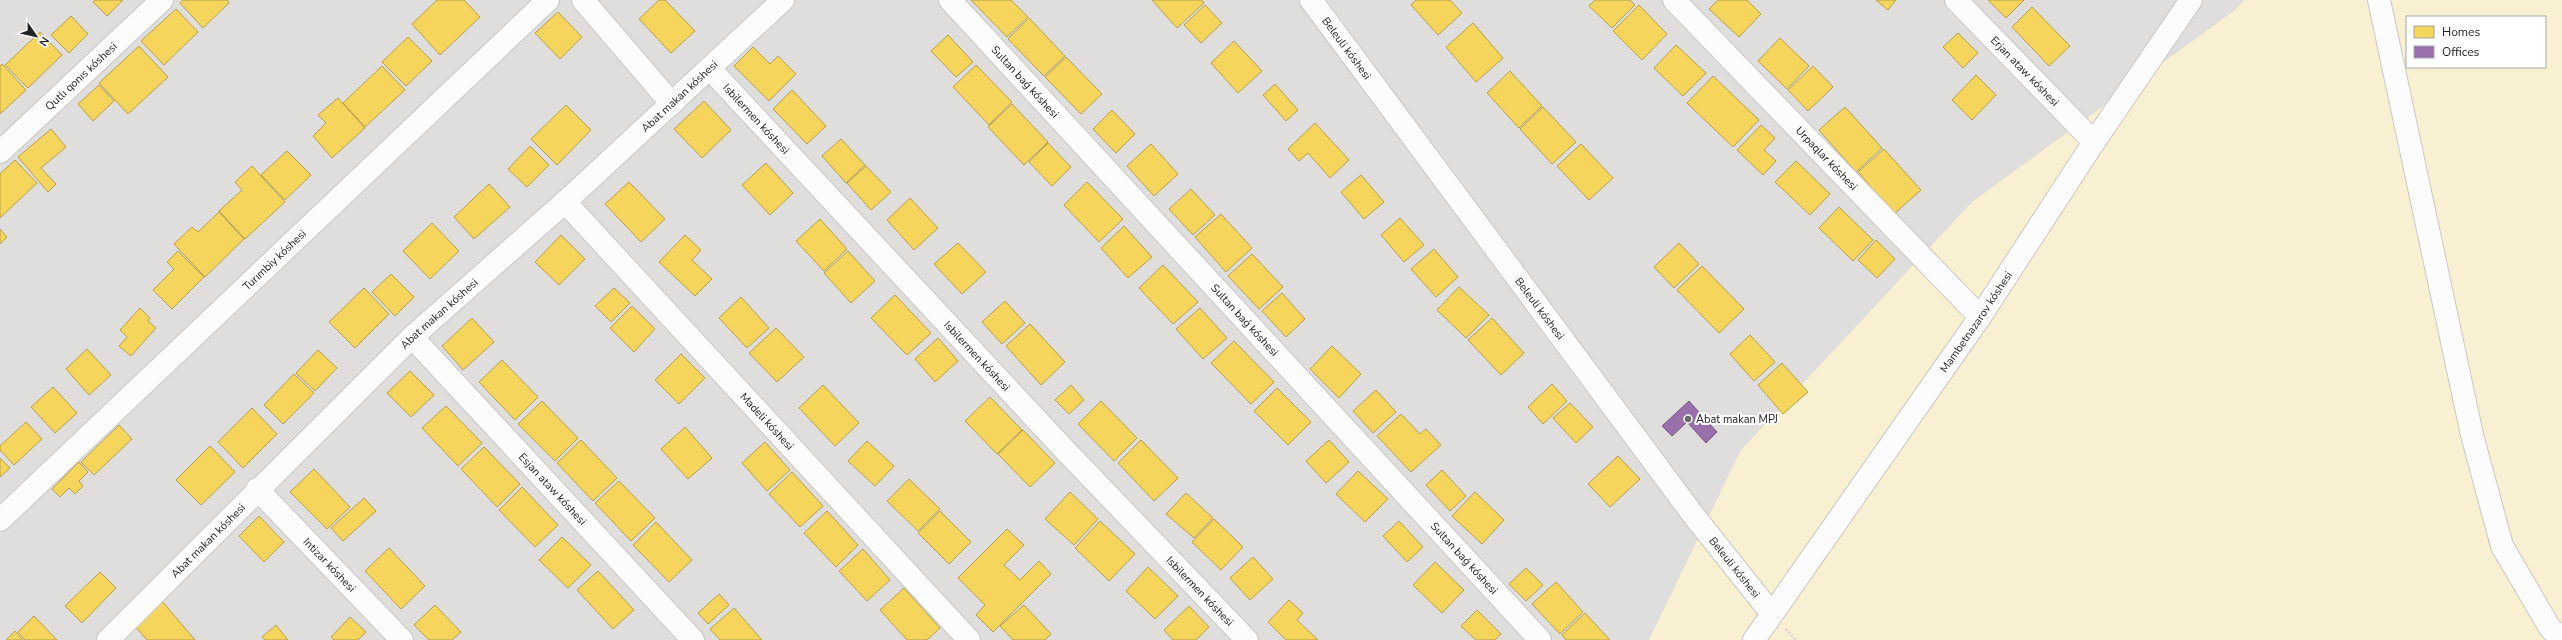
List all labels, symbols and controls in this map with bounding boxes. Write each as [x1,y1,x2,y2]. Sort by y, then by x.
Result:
street label: Beleuli kóshesi [1319,14,1375,82]
north arrow [16,16,56,56]
legend [2406,16,2546,68]
text: Homes [2442,24,2480,40]
street label: Erjan ataw kóshesi [1987,33,2063,109]
text: N [35,34,52,49]
street label: Qutlı qonıs kóshesi [42,39,120,113]
street label: Sultan baǵ kóshesi [988,42,1062,121]
text: Offices [2442,44,2480,60]
street label: Abat makan kóshesi [638,57,721,135]
street label: Isbilermen kóshesi [720,80,793,157]
street label: Urpaqlar kóshesi [1792,123,1861,193]
street label: Turımbiy kóshesi [239,226,309,294]
street label: Mambetnazarov kóshesi [1936,268,2015,375]
street label: Beleuli kóshesi [1512,274,1568,343]
street label: Abat makan kóshesi [397,275,481,352]
street label: Sultan baǵ kóshesi [1208,280,1282,359]
street label: Isbilermen kóshesi [941,317,1014,394]
street label: Madeli kóshesi [737,389,797,453]
place label: Abat makan MPJ [1696,412,1778,427]
marker: Abat makan MPJ [1683,414,1693,424]
street label: Esjan ataw kóshesi [515,449,590,528]
street label: Abat makan kóshesi [167,500,248,581]
street label: Sultan baǵ kóshesi [1427,519,1502,597]
street label: Intizar kóshesi [300,534,359,595]
street label: Beleuli kóshesi [1706,534,1764,601]
street label: Isbilermen kóshesi [1163,553,1237,629]

